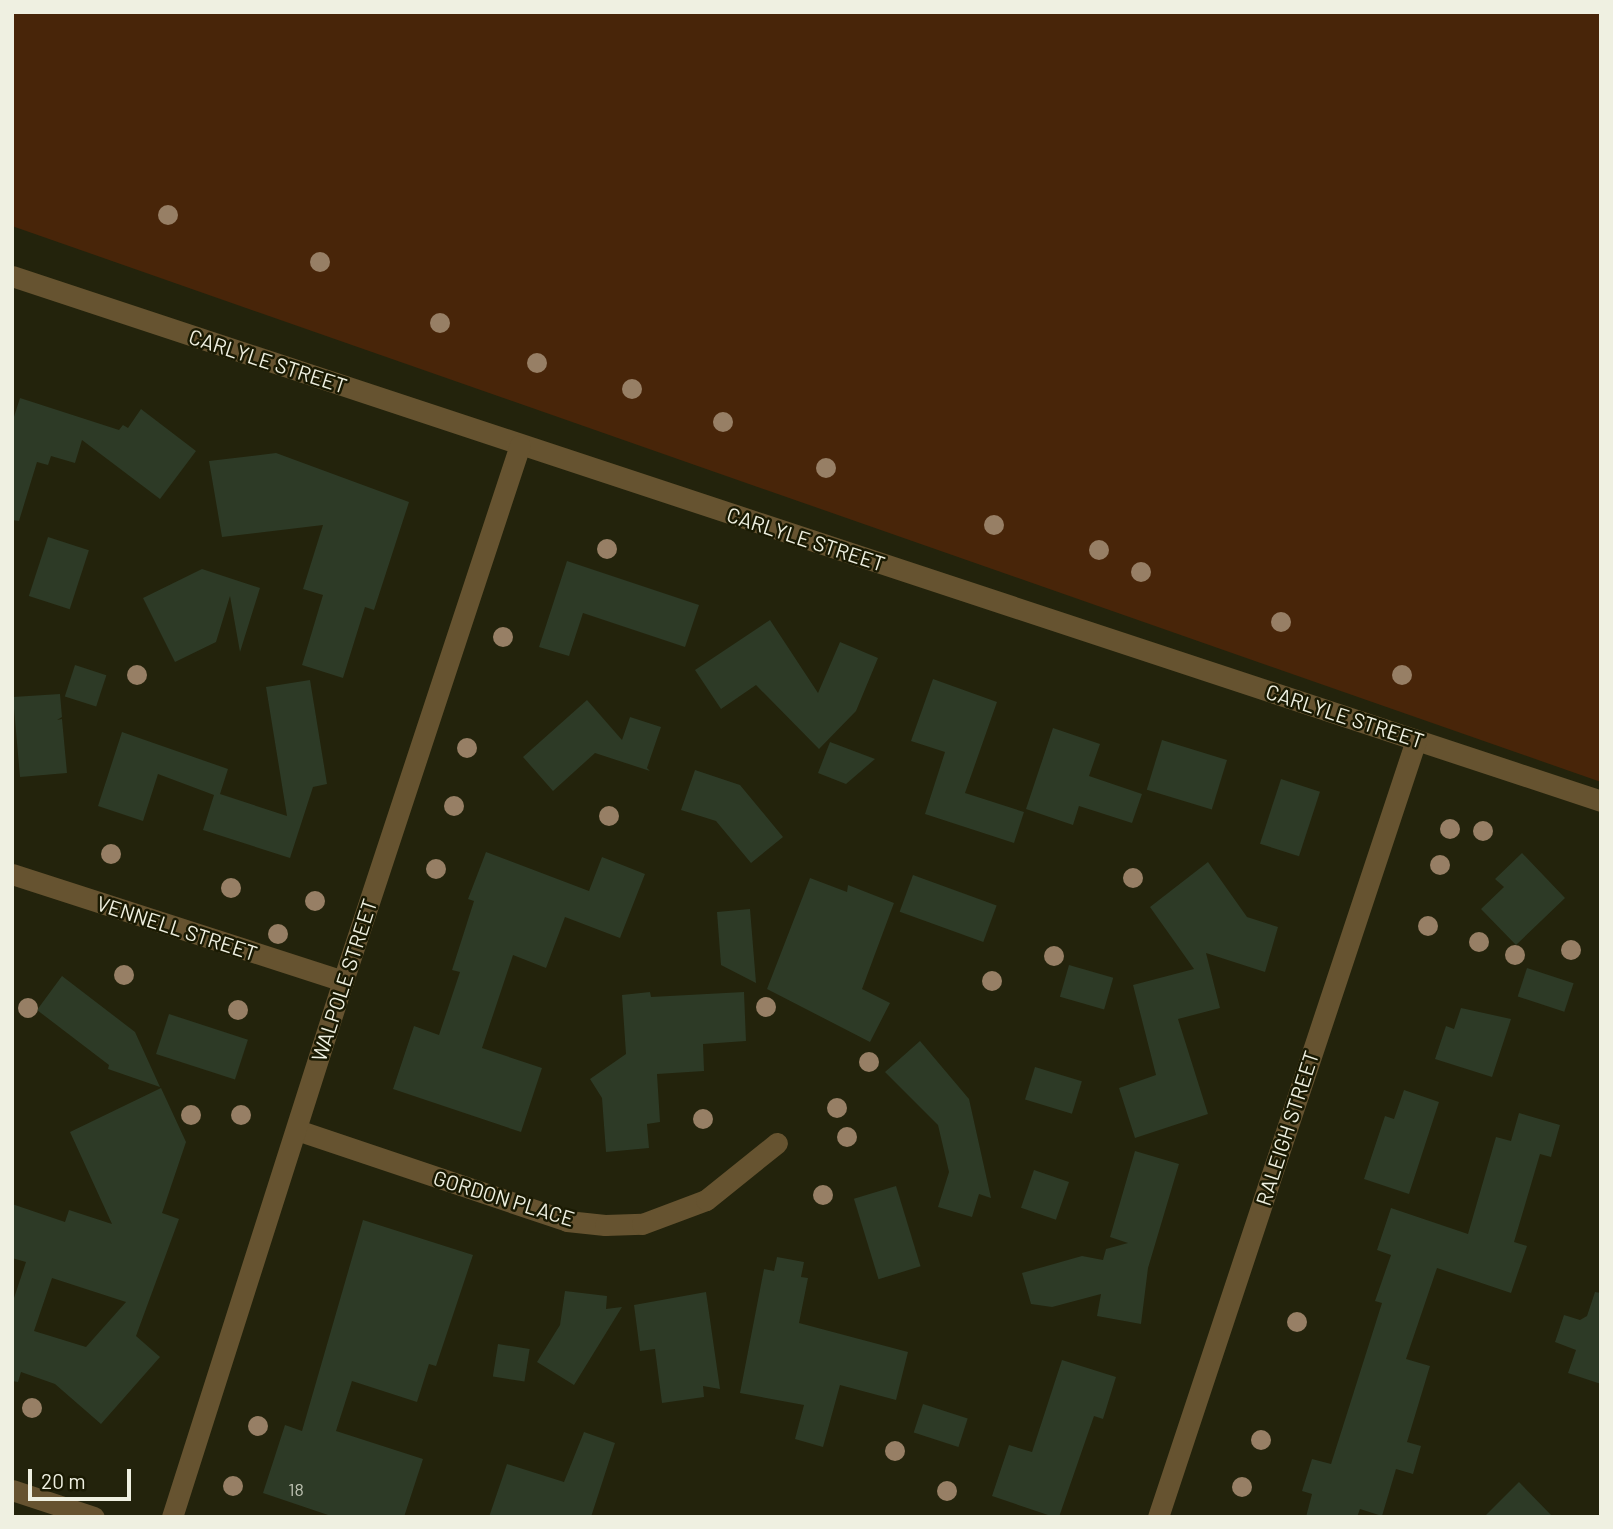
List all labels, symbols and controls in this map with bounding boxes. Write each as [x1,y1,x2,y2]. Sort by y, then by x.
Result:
street label: CARLYLE STREET [186,324,350,398]
street label: CARLYLE STREET [724,502,888,576]
street label: CARLYLE STREET [1263,679,1427,753]
street label: VENNELL STREET [94,890,260,966]
street label: WALPOLE STREET [306,896,382,1064]
street label: RALEIGH STREET [1250,1047,1324,1209]
street label: GORDON PLACE [430,1165,578,1231]
scale bar [32,1456,135,1500]
text: 20 m [41,1468,86,1493]
house number: 18 [288,1478,304,1500]

